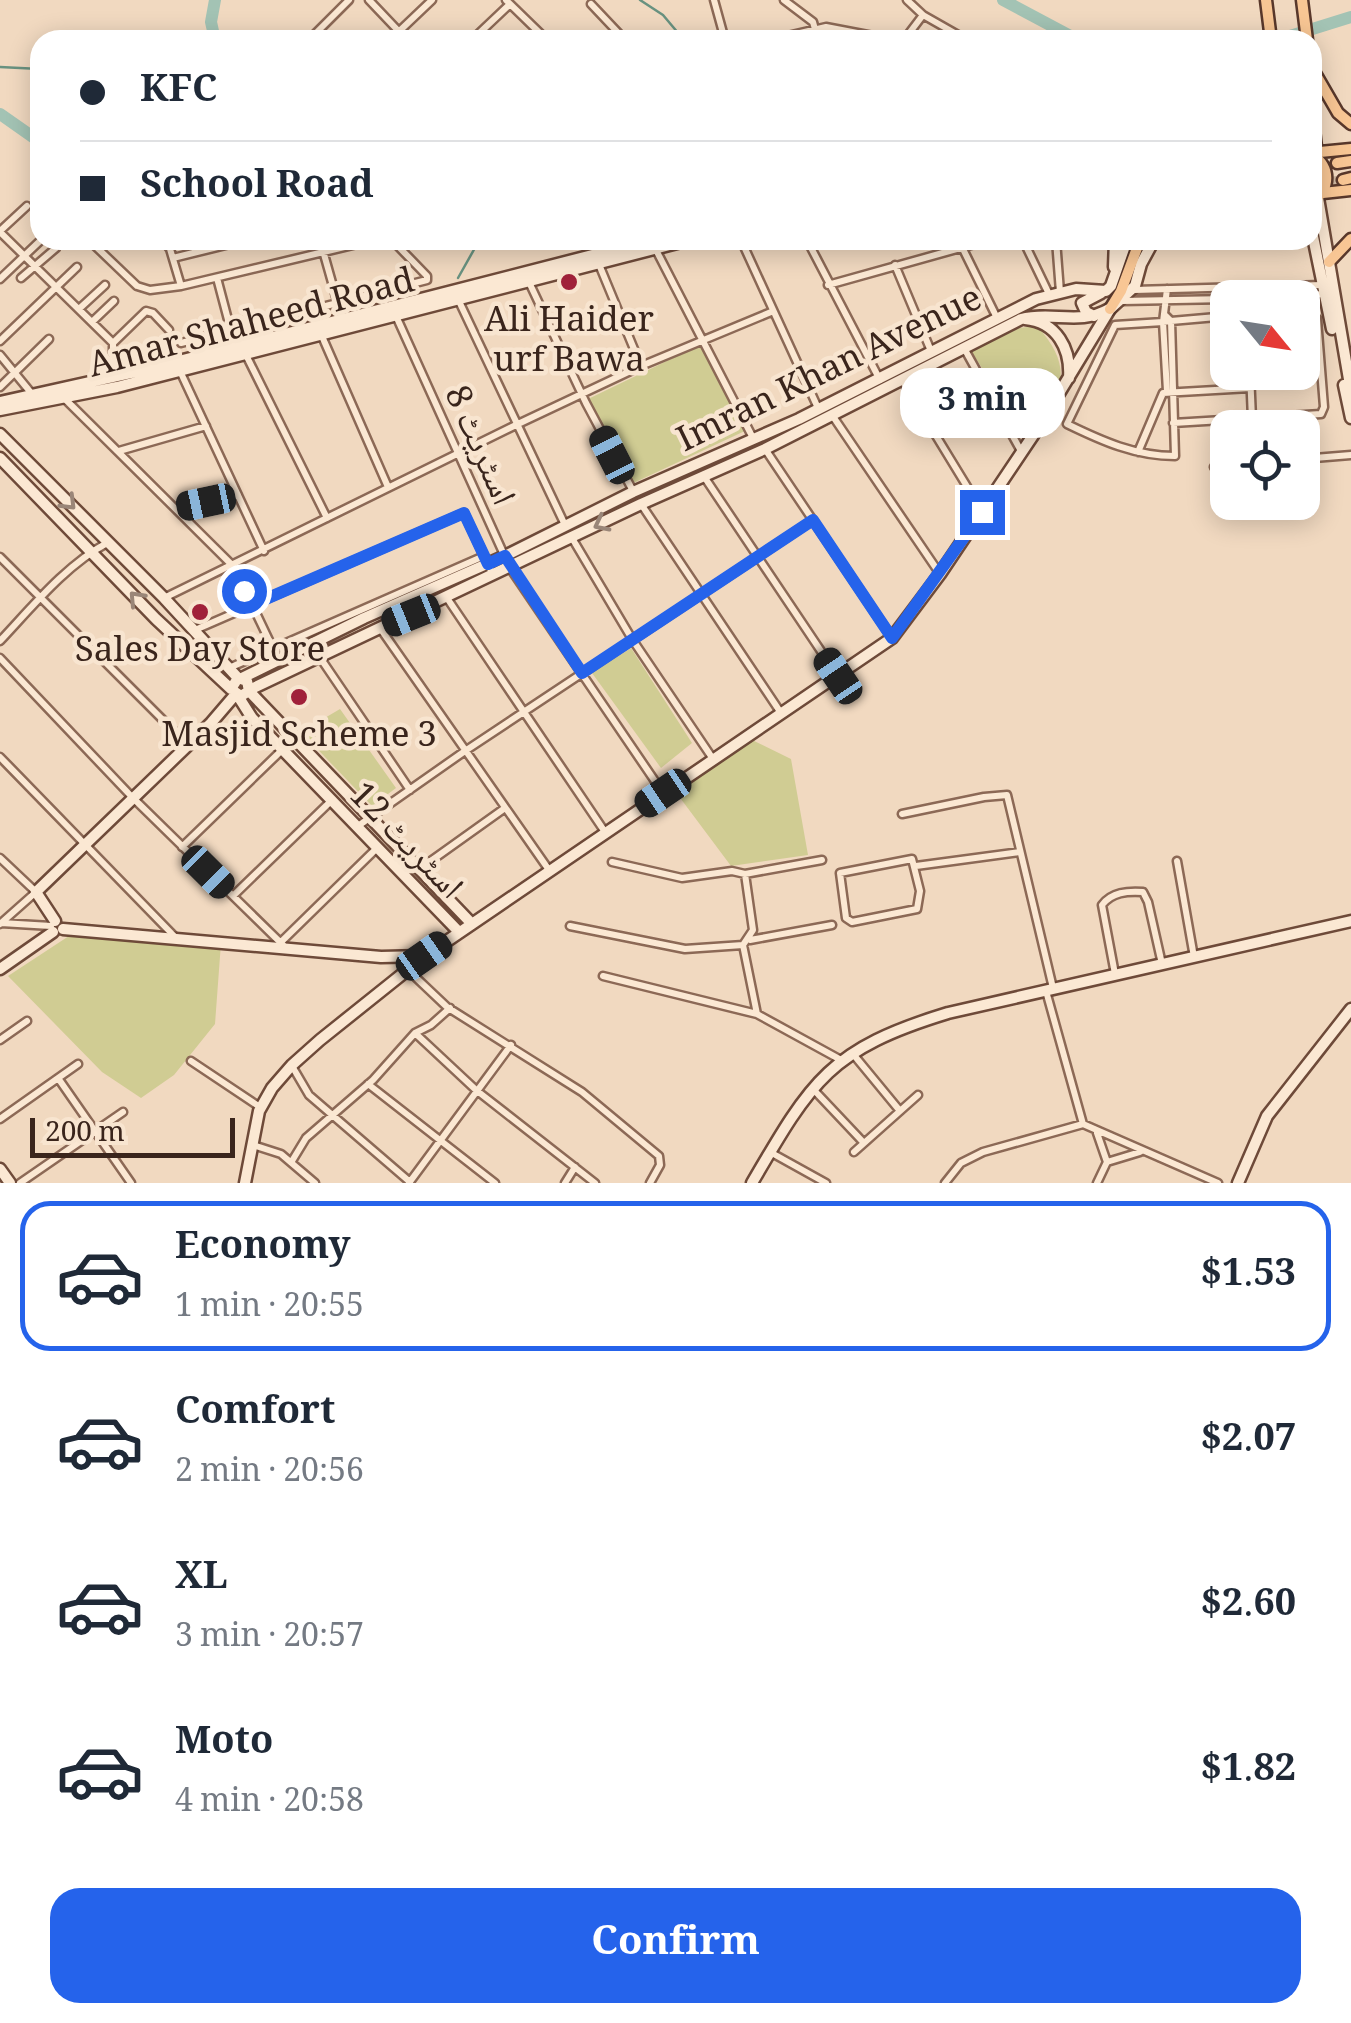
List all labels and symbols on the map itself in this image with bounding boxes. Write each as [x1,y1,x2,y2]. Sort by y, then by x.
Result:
street label: Amar Shaheed Road [82,254,422,398]
marker: Ali Haider urf Bawa [558,271,580,293]
street label: Imran Khan Avenue [668,272,994,472]
north arrow [1210,280,1320,390]
place label: Ali Haider urf Bawa [484,294,654,393]
callout: 3 min [900,367,1064,437]
street label: اسٹریٹ 8 [424,377,529,516]
car [585,421,639,489]
car [174,481,238,523]
route end [960,490,1005,535]
one-way arrow [57,492,75,510]
one-way arrow [593,512,611,531]
route start [222,569,267,614]
car [378,590,444,640]
one-way arrow [130,591,148,609]
marker: Sales Day Store [189,601,211,623]
place label: Sales Day Store [75,624,325,683]
car [809,643,867,709]
marker: Masjid Scheme 3 [288,686,310,708]
place label: Masjid Scheme 3 [161,709,437,768]
car [630,764,696,822]
street label: اسٹریٹ 12 [332,770,476,916]
car [176,840,240,904]
car [391,927,457,985]
scale bar [30,1113,235,1158]

